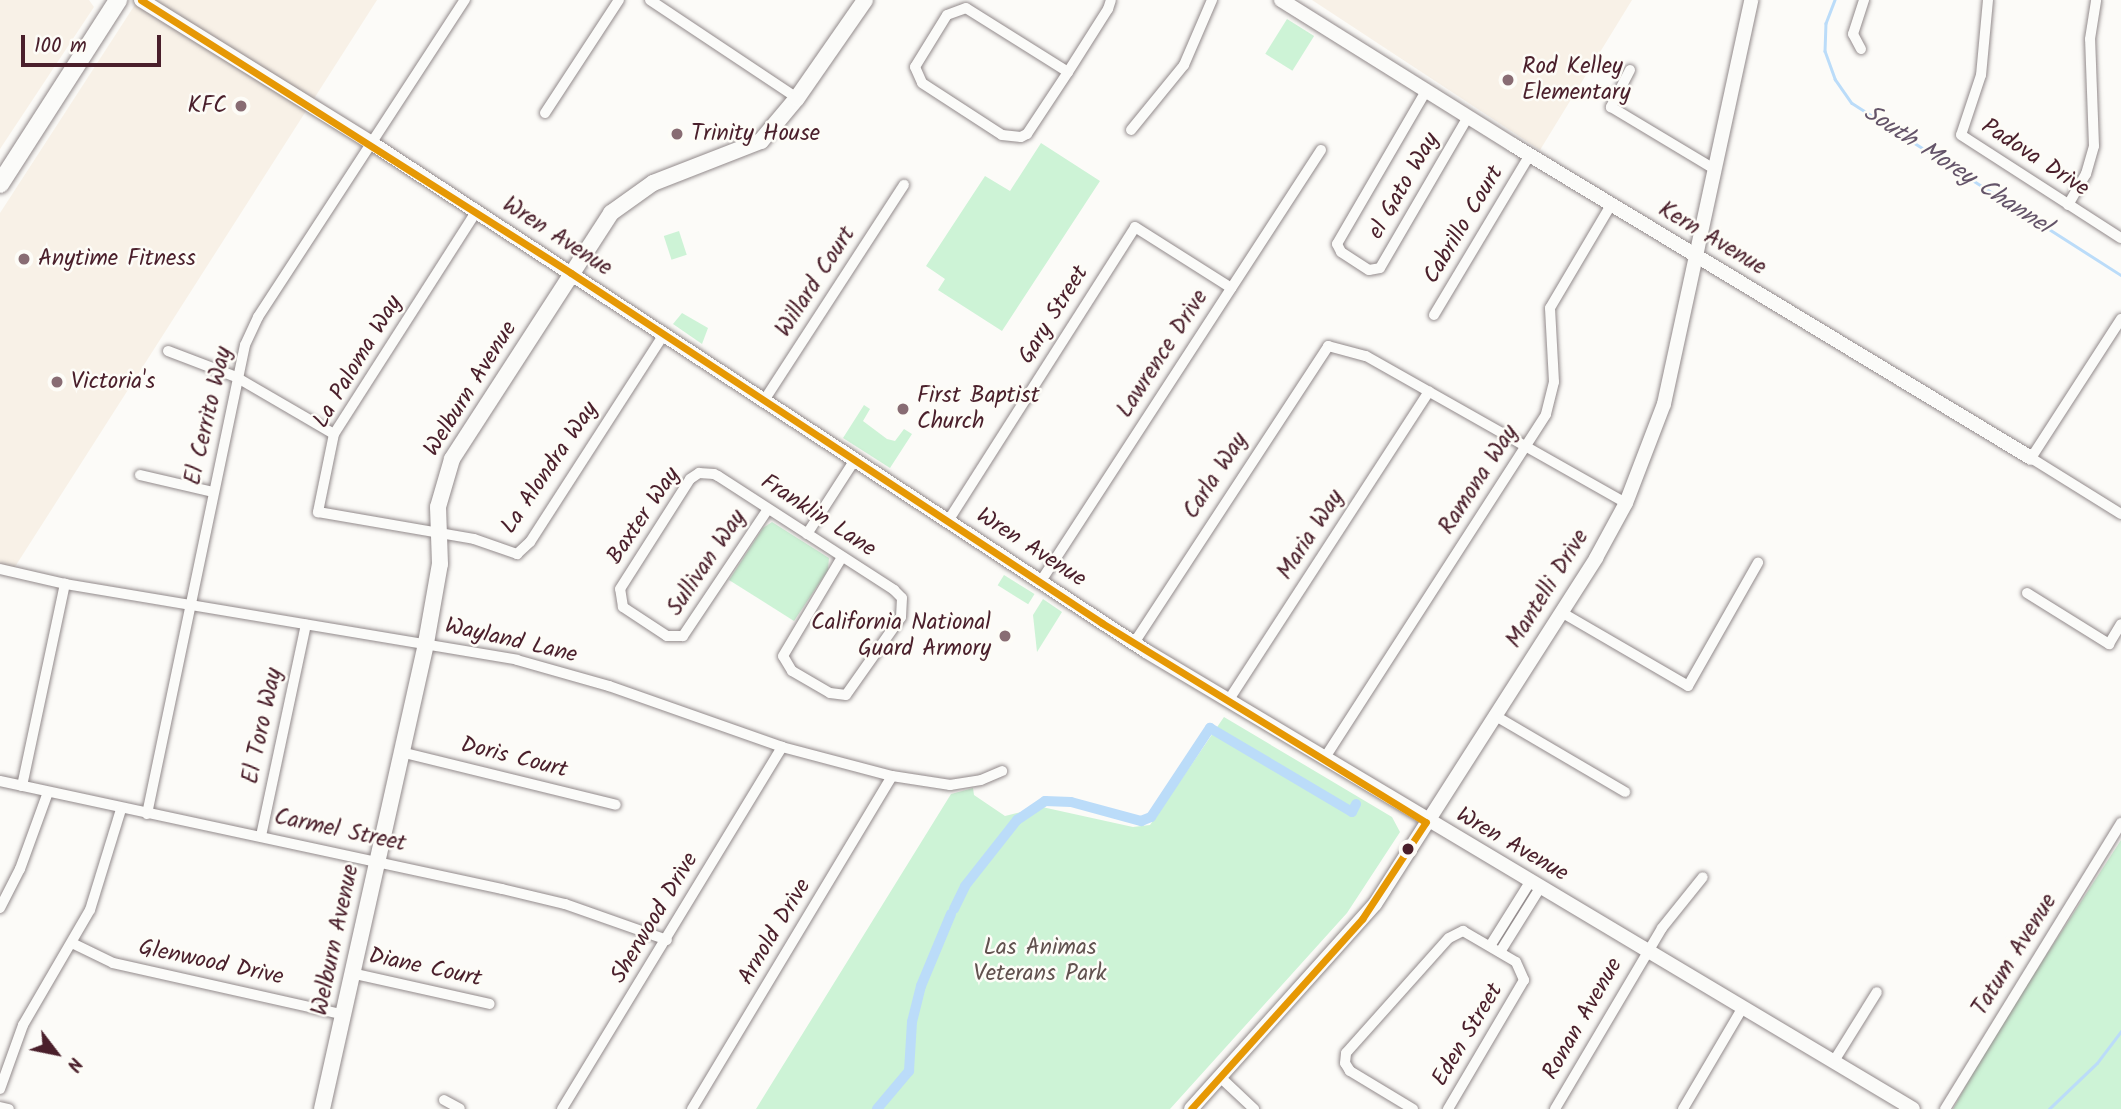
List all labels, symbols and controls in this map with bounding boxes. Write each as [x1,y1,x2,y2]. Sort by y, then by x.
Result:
scale bar [24,21,164,65]
text: 100 m [34,30,87,63]
place label: Rod Kelley Elementary [1522,53,1630,107]
marker: Rod Kelley Elementary [1500,72,1516,88]
place label: KFC [188,92,227,120]
marker: KFC [233,98,249,114]
water label: South Morey Channel [1858,99,2056,241]
street label: Padova Drive [1976,113,2094,203]
place label: Trinity House [691,120,820,148]
marker: Trinity House [669,126,685,142]
street label: el Gato Way [1363,128,1445,244]
street label: Cabrillo Court [1418,161,1510,289]
street label: Wren Avenue [497,191,617,283]
street label: Kern Avenue [1653,196,1771,282]
street label: Willard Court [770,222,862,342]
place label: Anytime Fitness [38,245,196,273]
marker: Anytime Fitness [16,251,32,267]
street label: Gary Street [1013,261,1095,369]
street label: Lawrence Drive [1111,285,1215,423]
street label: La Paloma Way [308,291,408,433]
street label: Welburn Avenue [419,316,523,462]
street label: El Cerrito Way [180,344,238,488]
place label: Victoria's [71,368,155,396]
marker: Victoria's [49,374,65,390]
place label: First Baptist Church [917,382,1040,436]
street label: La Alondra Way [496,397,604,539]
marker: First Baptist Church [895,401,911,417]
street label: Ramona Way [1433,420,1525,540]
street label: Carla Way [1178,428,1254,524]
street label: Baxter Way [602,462,686,570]
street label: Franklin Lane [755,468,881,564]
street label: Maria Way [1272,485,1350,585]
street label: Wren Avenue [971,502,1091,594]
street label: Sullivan Way [662,505,752,621]
street label: Mantelli Drive [1501,525,1595,653]
place label: California National Guard Armory [811,609,991,663]
street label: Wayland Lane [442,612,580,670]
marker: California National Guard Armory [997,628,1013,644]
street label: El Toro Way [237,665,289,787]
street label: Doris Court [458,731,570,785]
street label: Wren Avenue [1451,802,1573,888]
street label: Carmel Street [272,804,408,858]
unlabelled marker [1401,842,1415,856]
street label: Sherwood Drive [605,848,705,988]
street label: Welburn Avenue [307,862,365,1018]
street label: Arnold Drive [733,874,817,990]
street label: Tatum Avenue [1967,889,2063,1021]
street label: Glenwood Drive [136,934,286,992]
park label: Las Animas Veterans Park [973,934,1107,988]
street label: Diane Court [366,943,484,993]
street label: Ronan Avenue [1537,953,1629,1085]
street label: Eden Street [1427,979,1509,1091]
north arrow [21,1018,91,1088]
text: N [58,1051,90,1077]

